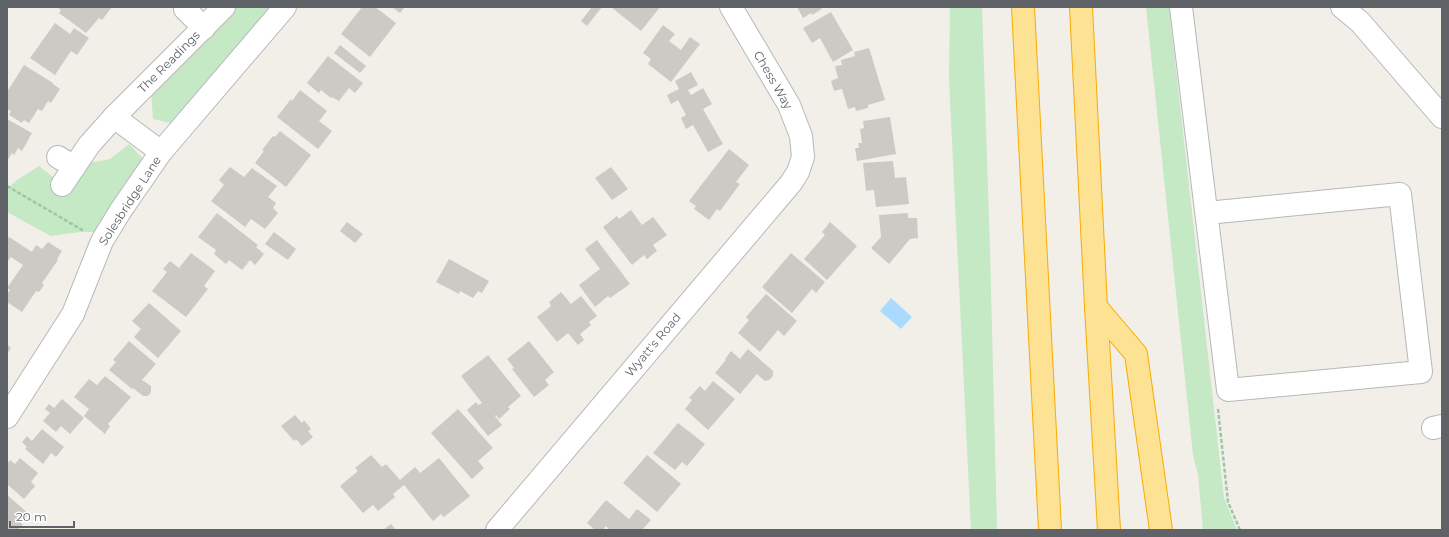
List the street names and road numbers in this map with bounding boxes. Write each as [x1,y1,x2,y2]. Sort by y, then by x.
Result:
street label: The Readings [134,27,203,96]
street label: Chess Way [751,48,796,112]
street label: Solesbridge Lane [95,153,164,248]
street label: Wyatt's Road [621,310,684,380]

